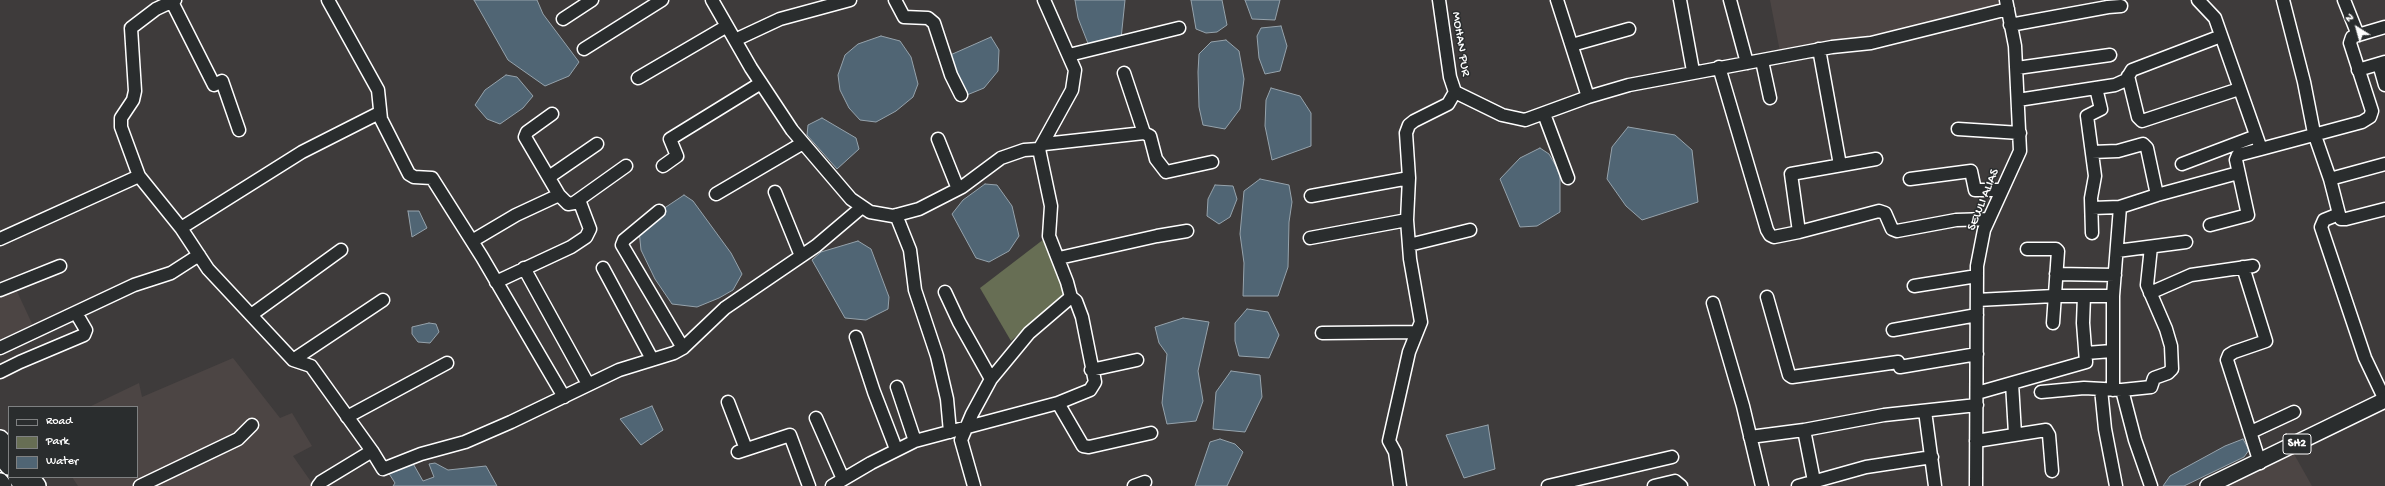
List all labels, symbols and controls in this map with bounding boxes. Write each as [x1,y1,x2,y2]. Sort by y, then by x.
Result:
north arrow [2337,8,2377,48]
street label: MOHAN PUR [1447,11,1473,77]
text: N [2343,11,2356,25]
street label: SEWLI ALIAS [1965,167,2003,233]
legend [8,406,138,478]
text: Road [46,415,72,429]
road number: SH2 [2283,434,2311,454]
text: Park [46,435,69,449]
text: Water [46,455,78,469]

